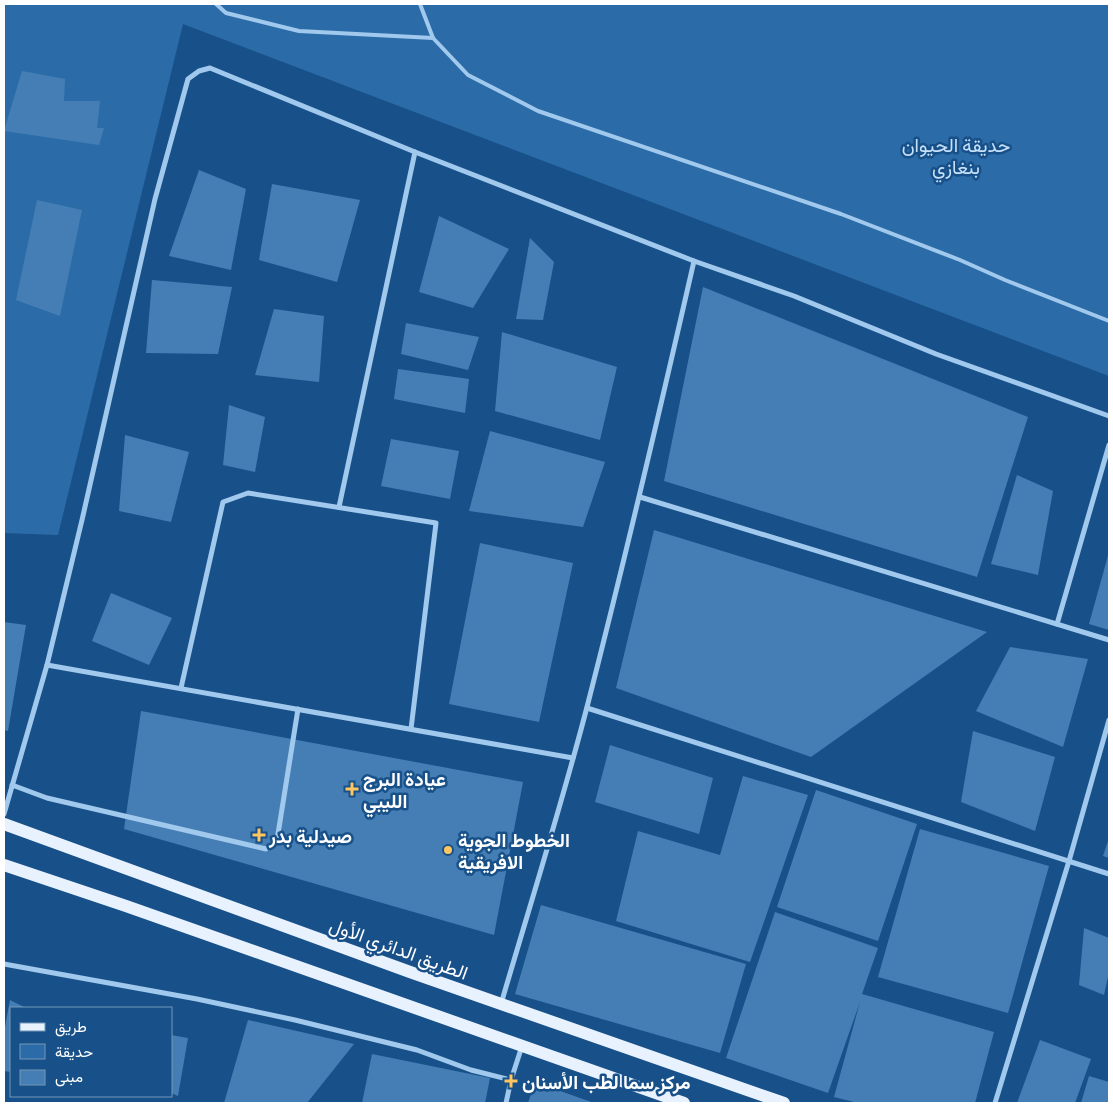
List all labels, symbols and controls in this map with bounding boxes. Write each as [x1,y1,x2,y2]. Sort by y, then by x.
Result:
park label: حديقة الحيوان بنغازي [902,130,1010,183]
place label: عيادة البرج الليبي [363,764,446,818]
marker: عيادة البرج الليبي [345,782,359,796]
place label: صيدلية بدر [268,821,352,850]
place label: الخطوط الجوية الافريقية [458,825,570,876]
marker: صيدلية بدر [253,829,265,841]
marker: الخطوط الجوية الافريقية [442,844,454,856]
street label: الطريق الدائري الأول [325,909,472,988]
legend [10,1007,172,1097]
text: طريق [55,1015,87,1038]
text: حديقة [55,1040,93,1063]
text: مبنى [55,1065,83,1088]
place label: مركز سما لطب الأسنان [522,1067,691,1096]
marker: مركز سما لطب الأسنان [504,1074,518,1088]

